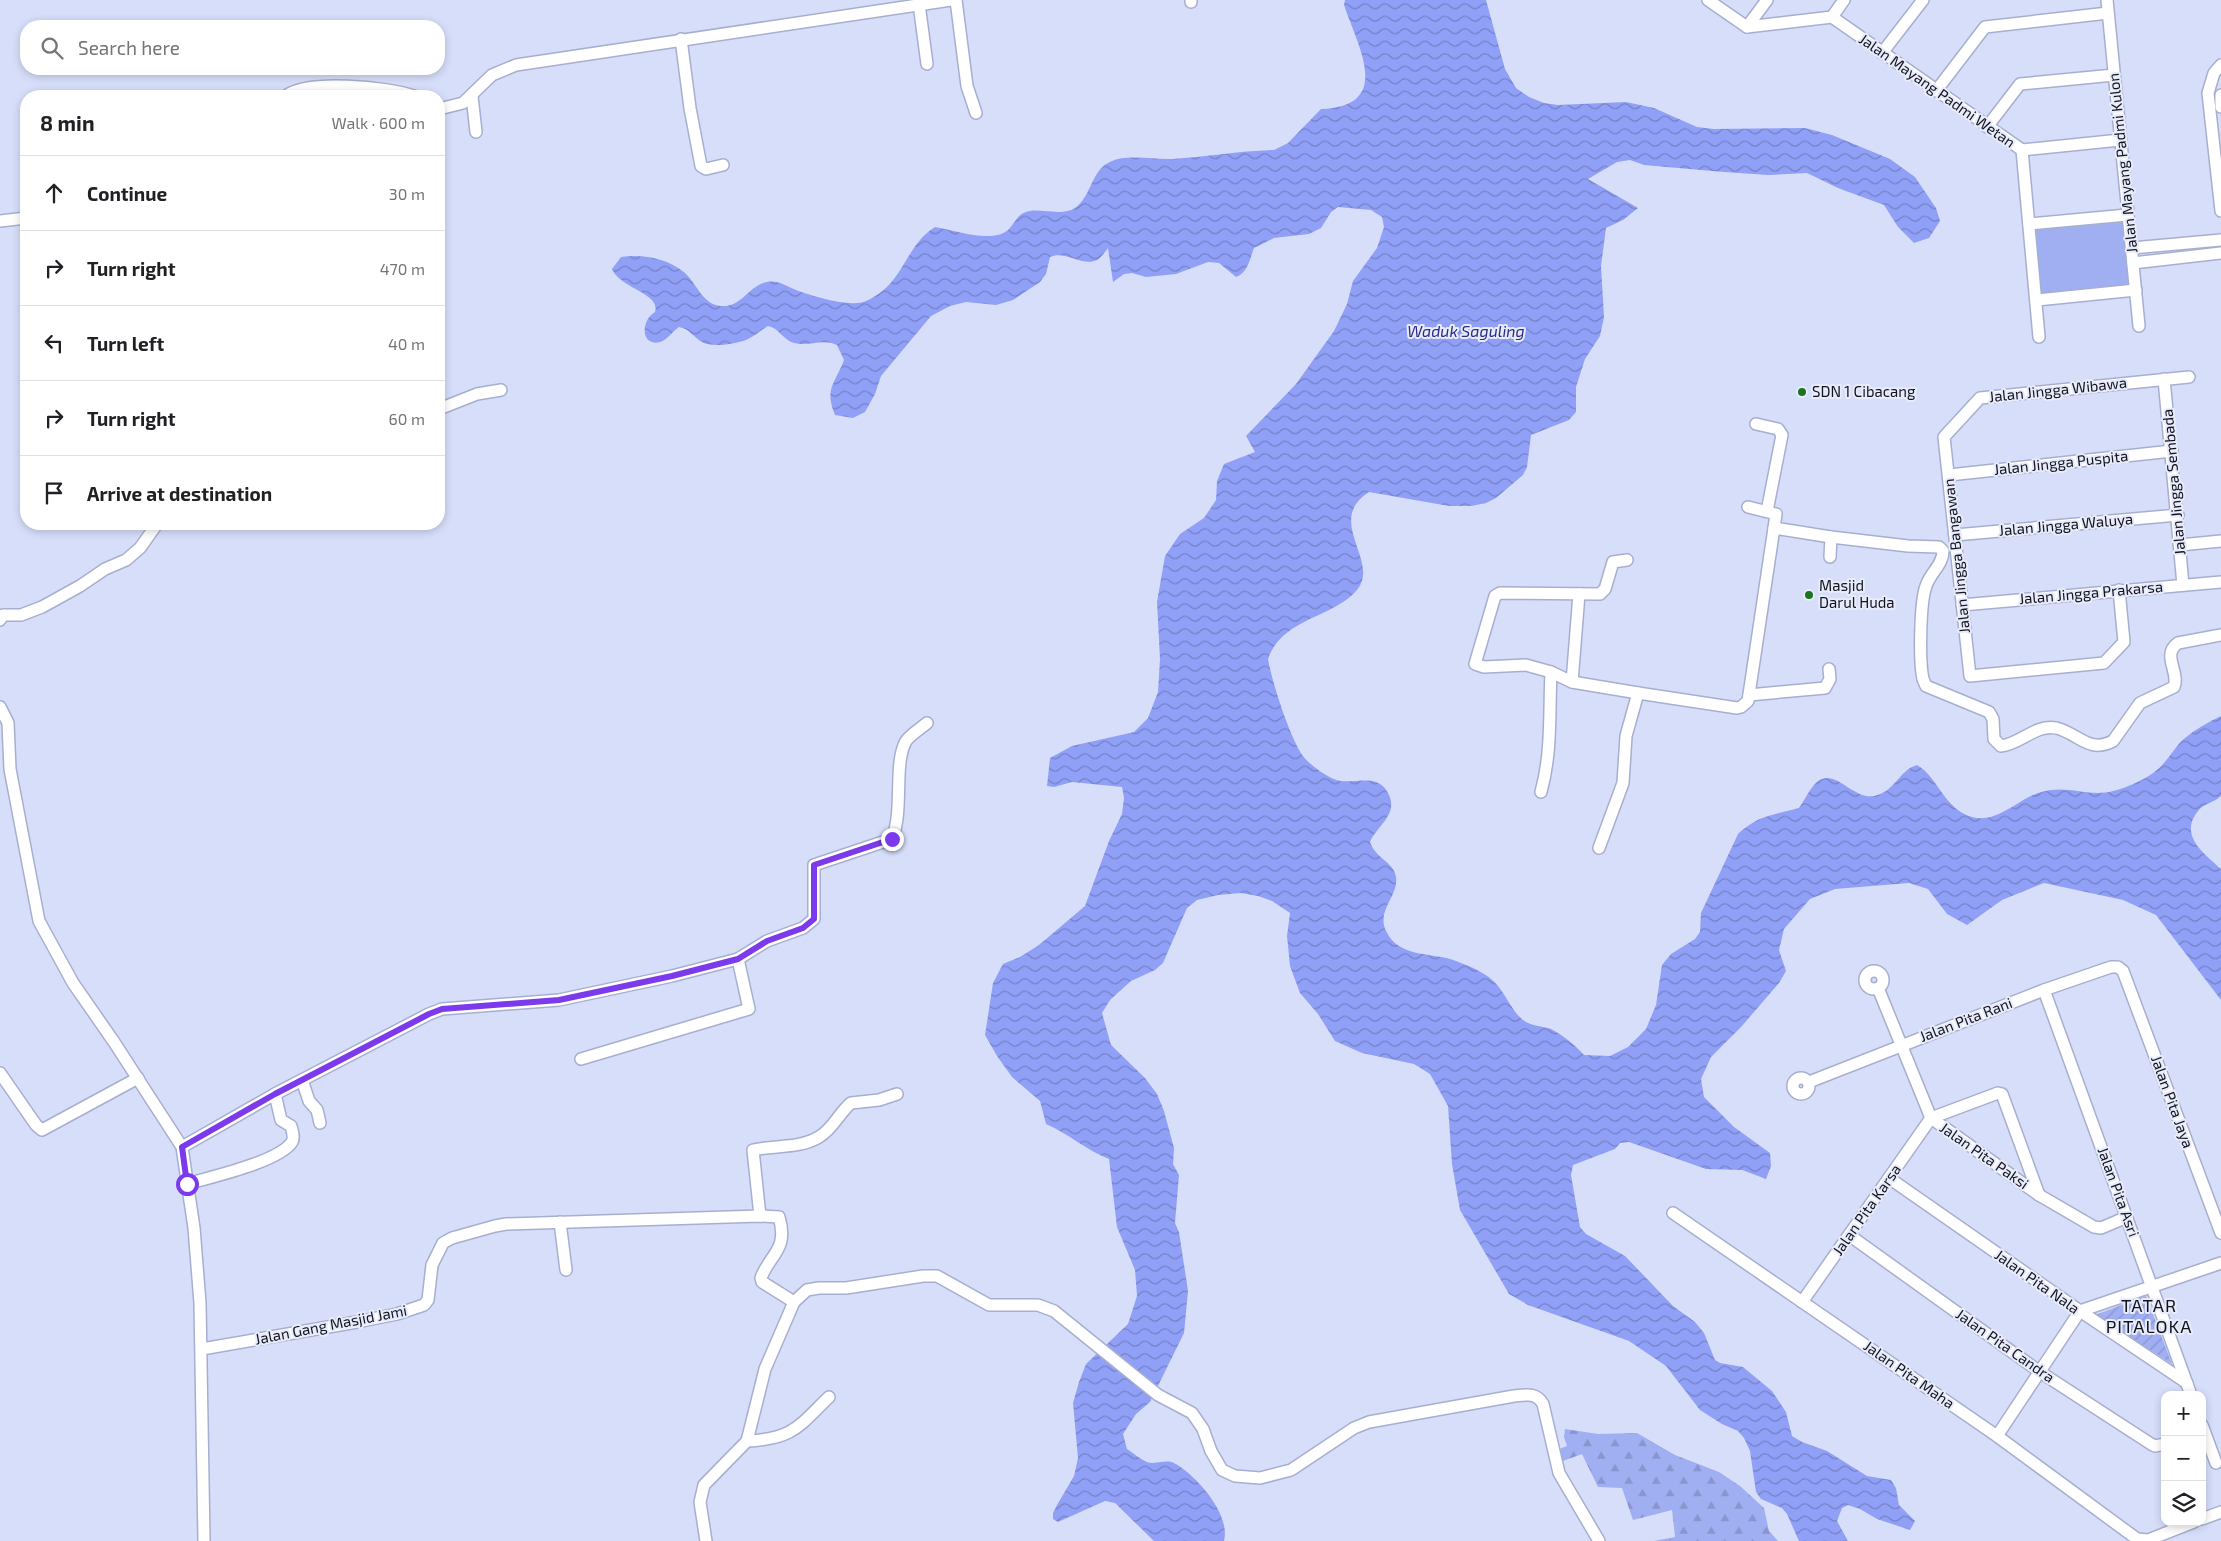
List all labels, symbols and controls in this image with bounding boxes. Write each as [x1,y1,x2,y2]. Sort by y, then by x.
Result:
search box [20,20,445,75]
street label: Jalan Mayang Padmi Wetan [1856,29,2019,151]
icon: search [38,34,66,62]
text: Search here [78,36,180,59]
street label: Jalan Mayang Padmi Kulon [2104,72,2140,254]
text: 8 min [40,110,95,135]
text: Walk · 600 m [332,113,425,132]
icon: ahead [40,179,68,207]
text: Continue [87,182,167,205]
text: 30 m [389,184,425,203]
icon: right [40,254,68,282]
text: Turn right [87,257,175,280]
text: 470 m [380,259,425,278]
water label: Waduk Saguling [1407,321,1525,340]
icon: left [40,329,68,357]
text: Turn left [87,332,164,355]
text: 40 m [388,334,425,353]
street label: Jalan Jingga Wibawa [1988,373,2128,405]
place label: SDN 1 Cibacang [1812,382,1916,400]
marker: SDN 1 Cibacang [1796,386,1808,398]
icon: right [40,404,68,432]
text: Turn right [87,407,175,430]
street label: Jalan Jingga Sembada [2158,408,2188,556]
text: 60 m [389,409,425,428]
street label: Jalan Jingga Puspita [1993,446,2129,478]
street label: Jalan Jingga Bangawan [1939,478,1973,634]
icon: arrive [40,479,68,507]
text: Arrive at destination [87,482,272,505]
street label: Jalan Jingga Waluya [1998,509,2134,539]
place label: Masjid Darul Huda [1819,576,1895,611]
street label: Jalan Jingga Prakarsa [2018,577,2164,607]
marker: Masjid Darul Huda [1803,589,1815,601]
route end [881,828,904,851]
street label: Jalan Pita Rani [1917,993,2015,1045]
street label: Jalan Pita Jaya [2148,1053,2198,1150]
street label: Jalan Pita Paksi [1937,1118,2032,1192]
street label: Jalan Pita Asri [2094,1144,2144,1239]
street label: Jalan Pita Karsa [1828,1160,1904,1258]
route start [176,1173,199,1196]
street label: Jalan Pita Nala [1992,1245,2083,1317]
district label: TATAR PITALOKA [2106,1294,2192,1337]
street label: Jalan Gang Masjid Jami [253,1300,409,1349]
street label: Jalan Pita Candra [1953,1304,2058,1386]
street label: Jalan Pita Maha [1861,1336,1958,1412]
map controls [2161,1391,2206,1526]
button: + [2161,1391,2206,1436]
button: − [2161,1436,2206,1481]
button: layers [2161,1481,2206,1526]

